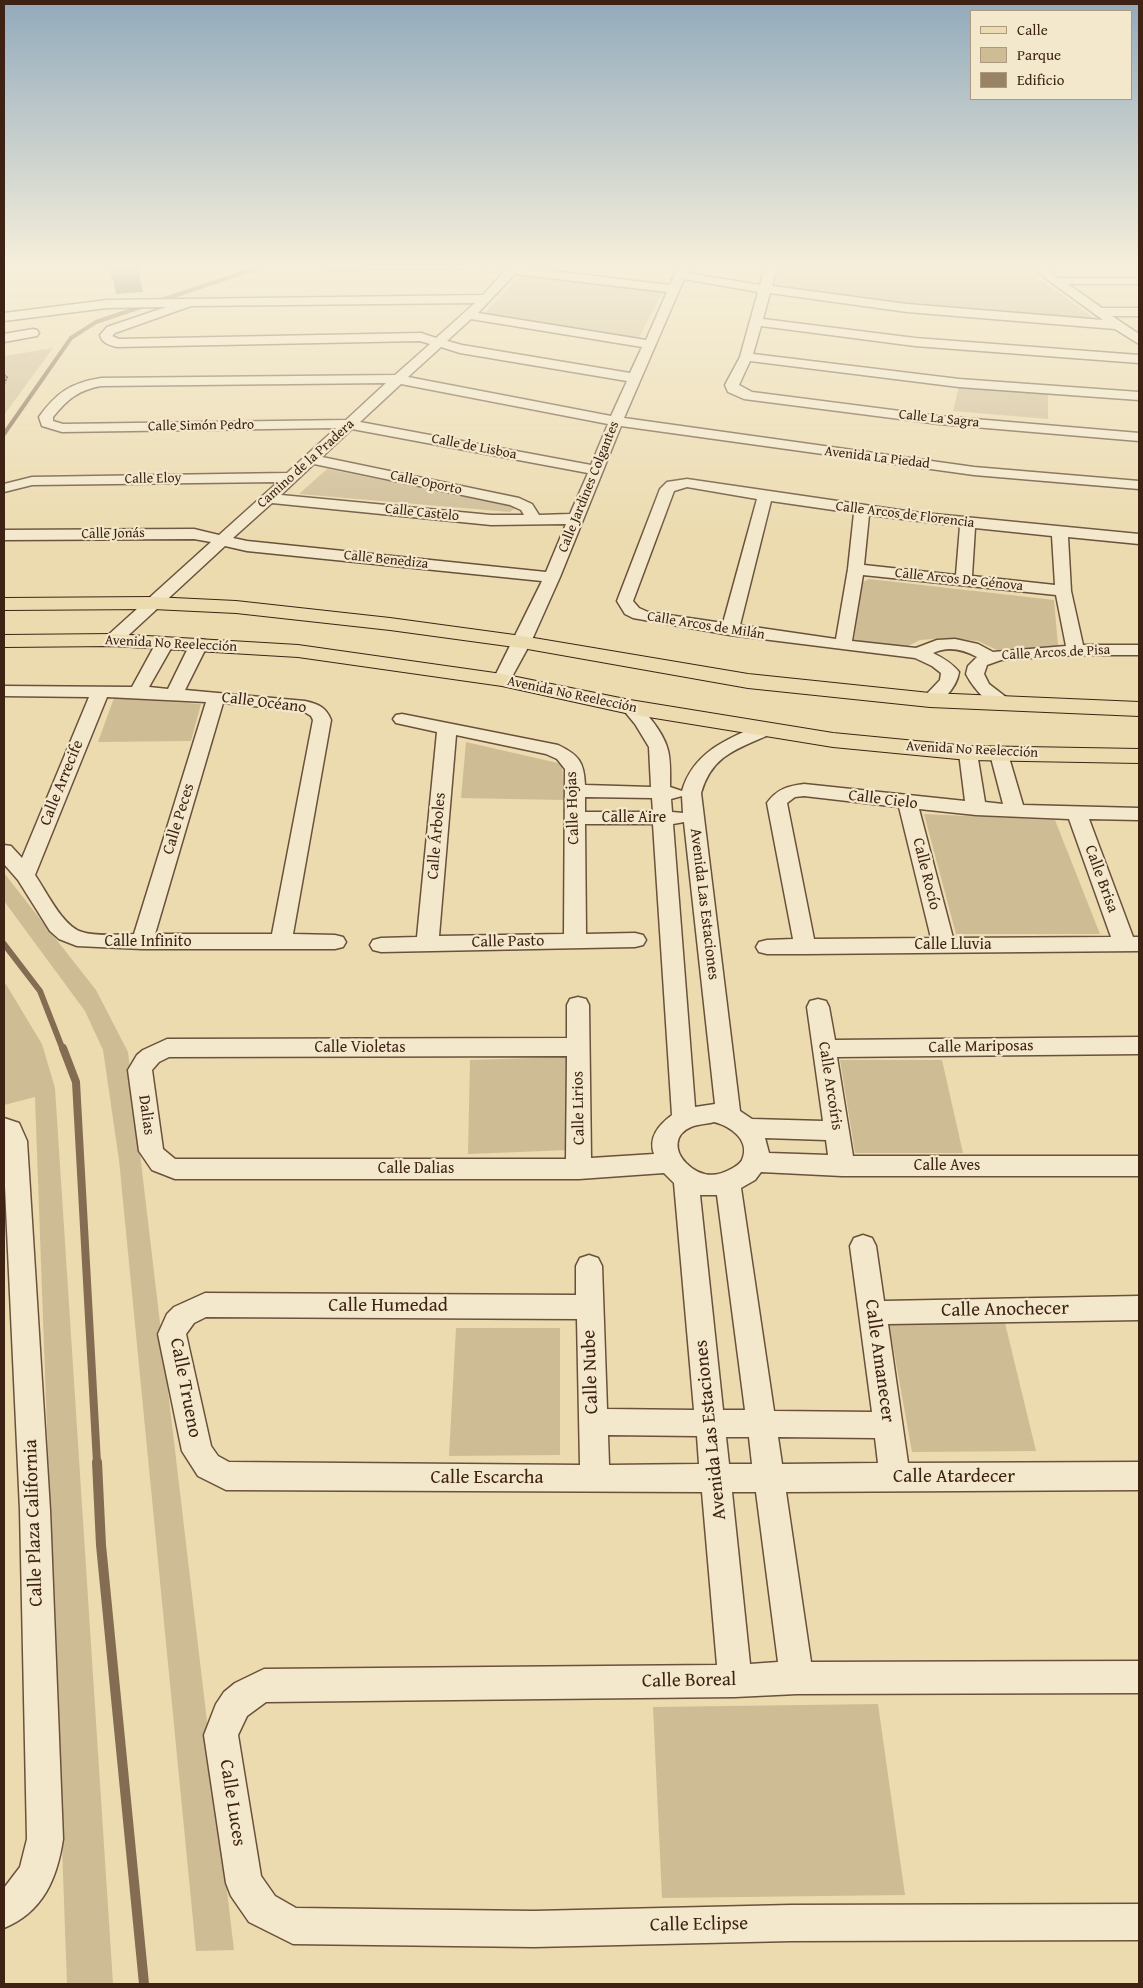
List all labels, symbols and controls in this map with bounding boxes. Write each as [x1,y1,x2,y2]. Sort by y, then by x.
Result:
legend [970,10,1133,100]
text: Calle [1017,19,1048,40]
text: Parque [1017,44,1061,65]
text: Edificio [1017,69,1064,90]
street label: Calle La Sagra [898,406,980,432]
street label: Camino de la Pradera [254,416,358,512]
street label: Calle Simón Pedro [148,417,254,435]
street label: Calle Jardines Colgantes [555,419,623,555]
street label: Calle de Lisboa [430,431,518,463]
street label: Avenida La Piedad [823,443,931,473]
street label: Calle Oporto [389,467,463,499]
street label: Calle Eloy [124,470,182,488]
street label: Calle Arcos de Florencia [835,498,975,532]
street label: Calle Castelo [384,501,460,525]
street label: Calle Jonás [81,525,145,543]
street label: Calle Benediza [343,547,429,573]
street label: Calle Arcos De Génova [894,565,1024,595]
street label: Calle Arcos de Milán [646,608,766,644]
street label: Avenida No Reelección [104,632,238,656]
street label: Calle Arcos de Pisa [1001,642,1111,664]
street label: Avenida No Reelección [505,673,639,717]
street label: Calle Océano [220,688,308,718]
street label: Calle Arrecife [36,737,88,829]
street label: Avenida No Reelección [905,738,1039,762]
street label: Calle Hojas [562,771,584,845]
street label: Calle Peces [159,781,199,857]
street label: Calle Cielo [847,786,919,814]
street label: Calle Árboles [424,792,450,880]
street label: Calle Aire [602,808,666,828]
street label: Avenida Las Estaciones [685,827,723,981]
street label: Calle Rocío [908,836,944,912]
street label: Calle Brisa [1080,843,1122,915]
street label: Calle Infinito [104,932,192,952]
street label: Calle Pasto [472,932,544,952]
street label: Calle Lluvia [914,935,992,955]
street label: Calle Mariposas [928,1036,1034,1058]
street label: Calle Violetas [315,1038,405,1058]
street label: Calle Arcoíris [814,1040,846,1132]
street label: Calle Lirios [569,1071,589,1145]
street label: Dalias [134,1094,158,1136]
street label: Calle Aves [914,1156,980,1176]
street label: Calle Dalias [378,1159,454,1179]
street label: Calle Humedad [328,1295,448,1317]
street label: Calle Anochecer [941,1297,1069,1323]
street label: Calle Amanecer [859,1298,899,1424]
street label: Calle Nube [578,1329,604,1415]
street label: Calle Trueno [164,1336,206,1440]
street label: Avenida Las Estaciones [690,1339,732,1521]
street label: Calle Plaza California [20,1439,48,1607]
street label: Calle Atardecer [893,1466,1015,1488]
street label: Calle Escarcha [431,1467,543,1489]
street label: Calle Boreal [642,1669,736,1693]
street label: Calle Luces [214,1758,250,1848]
street label: Calle Eclipse [650,1913,748,1937]

